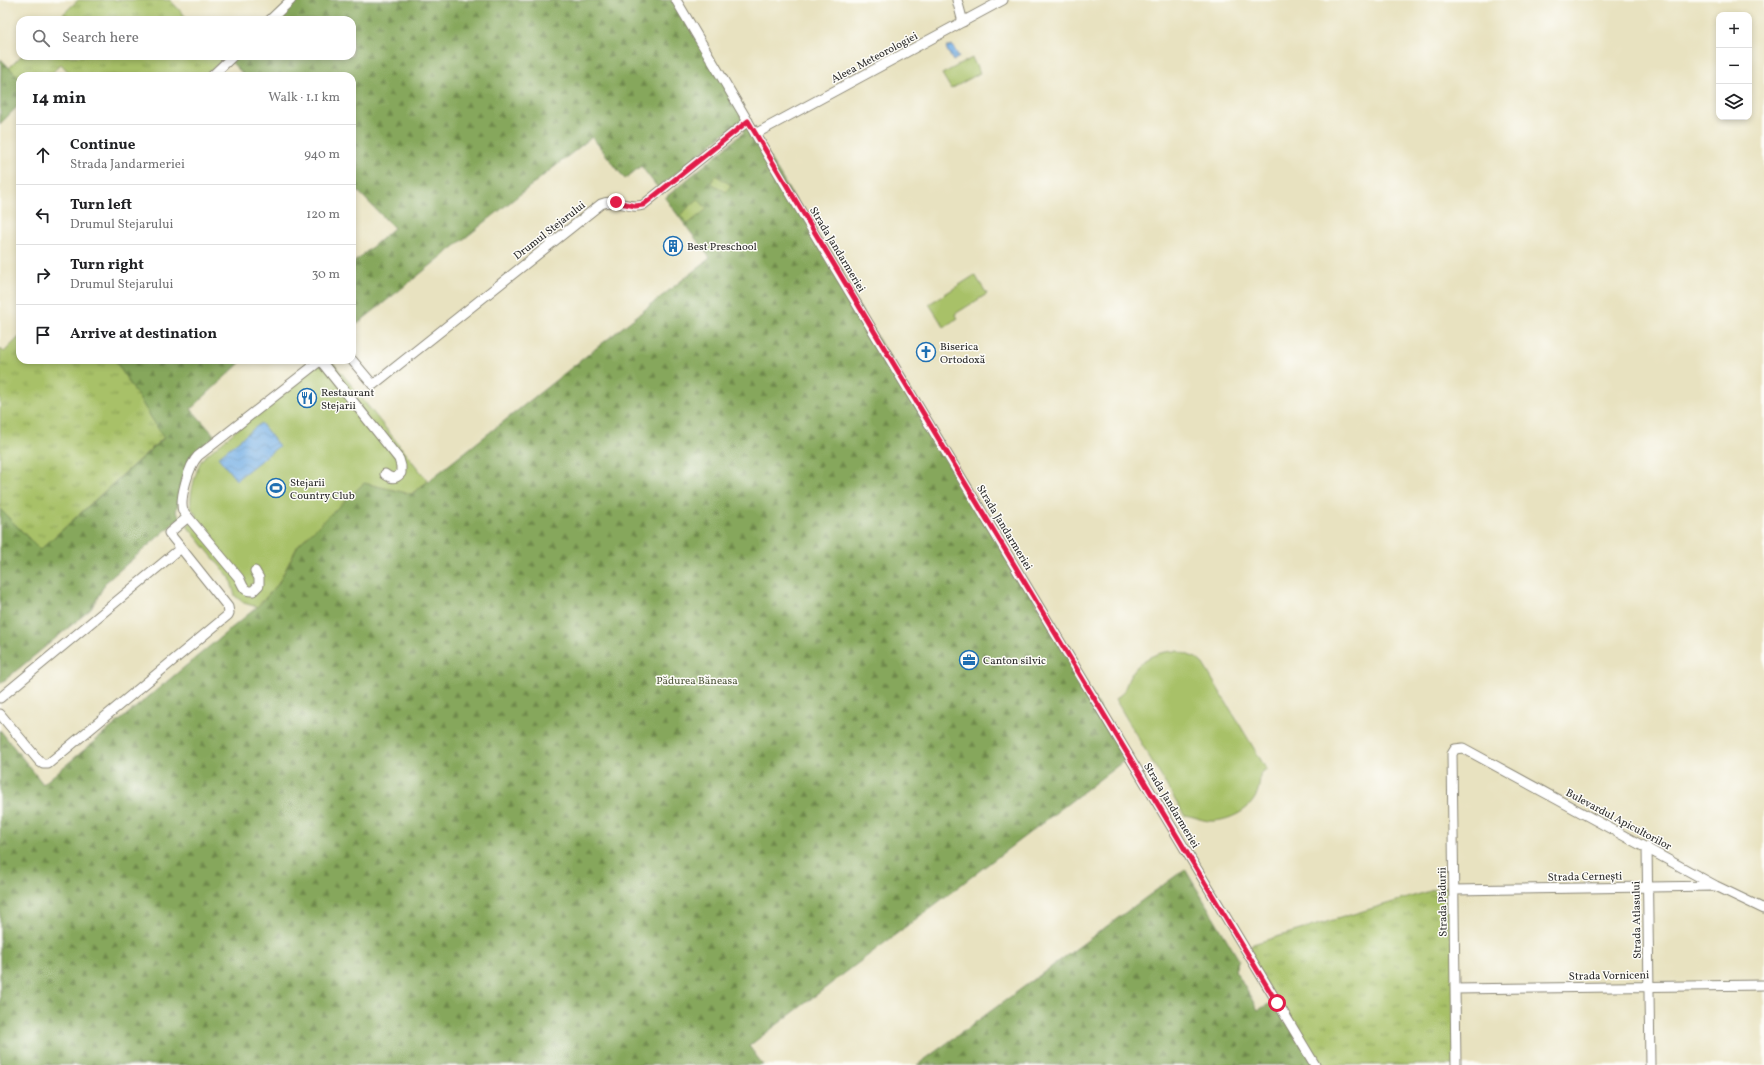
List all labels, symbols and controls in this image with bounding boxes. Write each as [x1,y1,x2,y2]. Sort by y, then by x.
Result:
map controls [1716,12,1752,120]
button: + [1716,12,1752,48]
search box [16,16,356,60]
icon: search [30,27,52,49]
text: Search here [62,28,139,49]
street label: Aleea Meteorologiei [829,29,921,88]
button: − [1716,48,1752,84]
button: layers [1716,84,1752,120]
text: 14 min [32,87,86,110]
text: Walk · 1.1 km [268,89,340,107]
text: Continue [70,135,135,156]
icon: ahead [32,144,54,166]
text: 940 m [304,146,340,164]
text: Strada Jandarmeriei [70,156,185,174]
route end [607,193,625,211]
text: Turn left [70,195,132,216]
street label: Drumul Stejarului [511,198,589,264]
icon: left [32,204,54,226]
street label: Strada Jandarmeriei [805,204,868,295]
text: 120 m [306,206,340,224]
text: Drumul Stejarului [70,216,173,234]
building icon: Best Preschool [662,235,684,257]
place label: Best Preschool [687,240,757,255]
text: Turn right [70,255,144,276]
icon: right [32,264,54,286]
text: 30 m [312,266,340,284]
text: Drumul Stejarului [70,276,173,294]
icon: arrive [32,324,54,346]
text: Arrive at destination [70,324,217,345]
place label: Biserica Ortodoxă [940,340,986,368]
church icon: Biserica Ortodoxă [915,341,937,363]
place label: Restaurant Stejarii [321,386,374,414]
restaurant icon: Restaurant Stejarii [296,387,318,409]
place label: Stejarii Country Club [290,476,355,504]
sports icon: Stejarii Country Club [265,477,287,499]
street label: Strada Jandarmeriei [972,482,1035,573]
office icon: Canton silvic [958,649,980,671]
place label: Canton silvic [983,654,1046,669]
park label: Pădurea Băneasa [656,674,738,689]
street label: Strada Jandarmeriei [1139,760,1202,851]
street label: Bulevardul Apicultorilor [1563,786,1674,855]
street label: Strada Pădurii [1435,867,1452,937]
street label: Strada Cernești [1548,869,1622,886]
street label: Strada Atlasului [1629,881,1646,959]
street label: Strada Vorniceni [1569,968,1649,985]
route start [1268,994,1286,1012]

